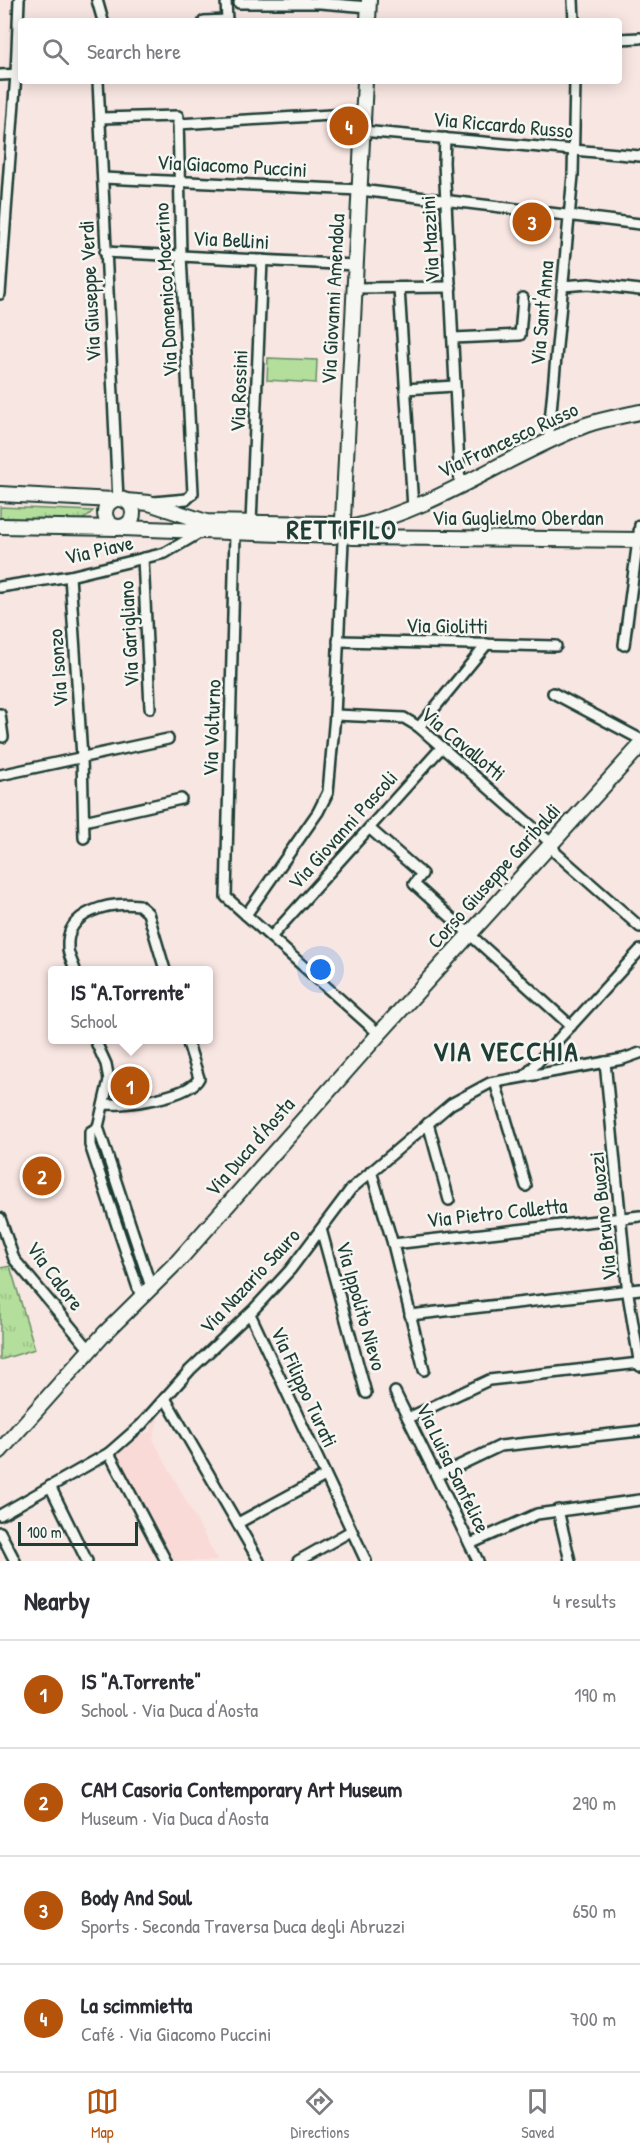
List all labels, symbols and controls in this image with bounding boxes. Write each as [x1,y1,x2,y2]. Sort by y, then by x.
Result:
search box [18,18,622,84]
icon: search [39,35,72,68]
text: Search here [87,36,181,66]
pin: 4 [330,104,368,148]
street label: Via Riccardo Russo [432,104,574,145]
street label: Via Giacomo Puccini [156,147,308,184]
street label: Via Mazzini [413,195,446,283]
pin: 3 [512,200,552,244]
street label: Via Domenico Mocerino [146,202,185,378]
street label: Via Giovanni Amendola [314,213,351,385]
street label: Via Giuseppe Verdi [71,220,108,362]
street label: Via Bellini [192,223,270,256]
street label: Via Sant'Anna [522,259,561,367]
street label: Via Rossini [223,349,254,433]
street label: Via Francesco Russo [433,394,583,485]
street label: Via Guglielmo Oberdan [432,503,604,532]
district label: RETTIFILO [287,511,397,547]
street label: Via Piave [62,528,136,571]
street label: Via Garigliano [111,580,146,688]
street label: Via Giolitti [406,610,488,641]
street label: Via Isonzo [40,628,75,708]
street label: Via Volturno [195,679,228,777]
street label: Via Cavallotti [415,700,512,788]
street label: Via Giovanni Pascoli [281,764,404,896]
street label: Corso Giuseppe Garibaldi [420,797,567,955]
your location [306,955,335,984]
popup [48,966,213,1044]
text: IS "A.Torrente" [70,977,191,1007]
text: School [70,1007,117,1034]
district label: VIA VECCHIA [433,1033,579,1069]
pin: 1 [110,1064,150,1108]
street label: Via Duca d'Aosta [198,1091,301,1203]
street label: Via Bruno Buozzi [581,1150,624,1282]
pin: 2 [22,1154,62,1198]
street label: Via Pietro Colletta [425,1191,569,1234]
street label: Via Nazario Sauro [193,1221,306,1340]
street label: Via Calore [20,1235,91,1316]
street label: Via Ippolito Nievo [329,1238,394,1374]
street label: Via Filippo Turati [264,1322,345,1452]
street label: Via Luisa Sanfelice [409,1398,498,1538]
scale bar [18,1519,138,1546]
text: 100 m [27,1521,62,1543]
text: Nearby [24,1583,90,1618]
text: 4 results [553,1587,616,1614]
text: IS "A.Torrente" [81,1666,201,1696]
text: 1 [40,1681,47,1708]
text: 190 m [574,1681,616,1708]
text: School · Via Duca d'Aosta [81,1696,258,1723]
text: CAM Casoria Contemporary Art Museum [81,1774,402,1804]
text: 2 [39,1789,48,1816]
text: 290 m [572,1789,616,1816]
text: Museum · Via Duca d'Aosta [81,1804,269,1831]
text: Body And Soul [81,1882,192,1912]
text: 3 [39,1897,48,1924]
text: 650 m [572,1897,616,1924]
text: Sports · Seconda Traversa Duca degli Abruzzi [81,1912,405,1939]
text: La scimmietta [81,1990,192,2020]
text: 4 [40,2005,47,2032]
text: 700 m [570,2005,616,2032]
text: Café · Via Giacomo Puccini [81,2020,271,2047]
tab: Map [86,2085,119,2143]
tab: Directions [291,2085,349,2143]
tab: Saved [521,2085,554,2143]

